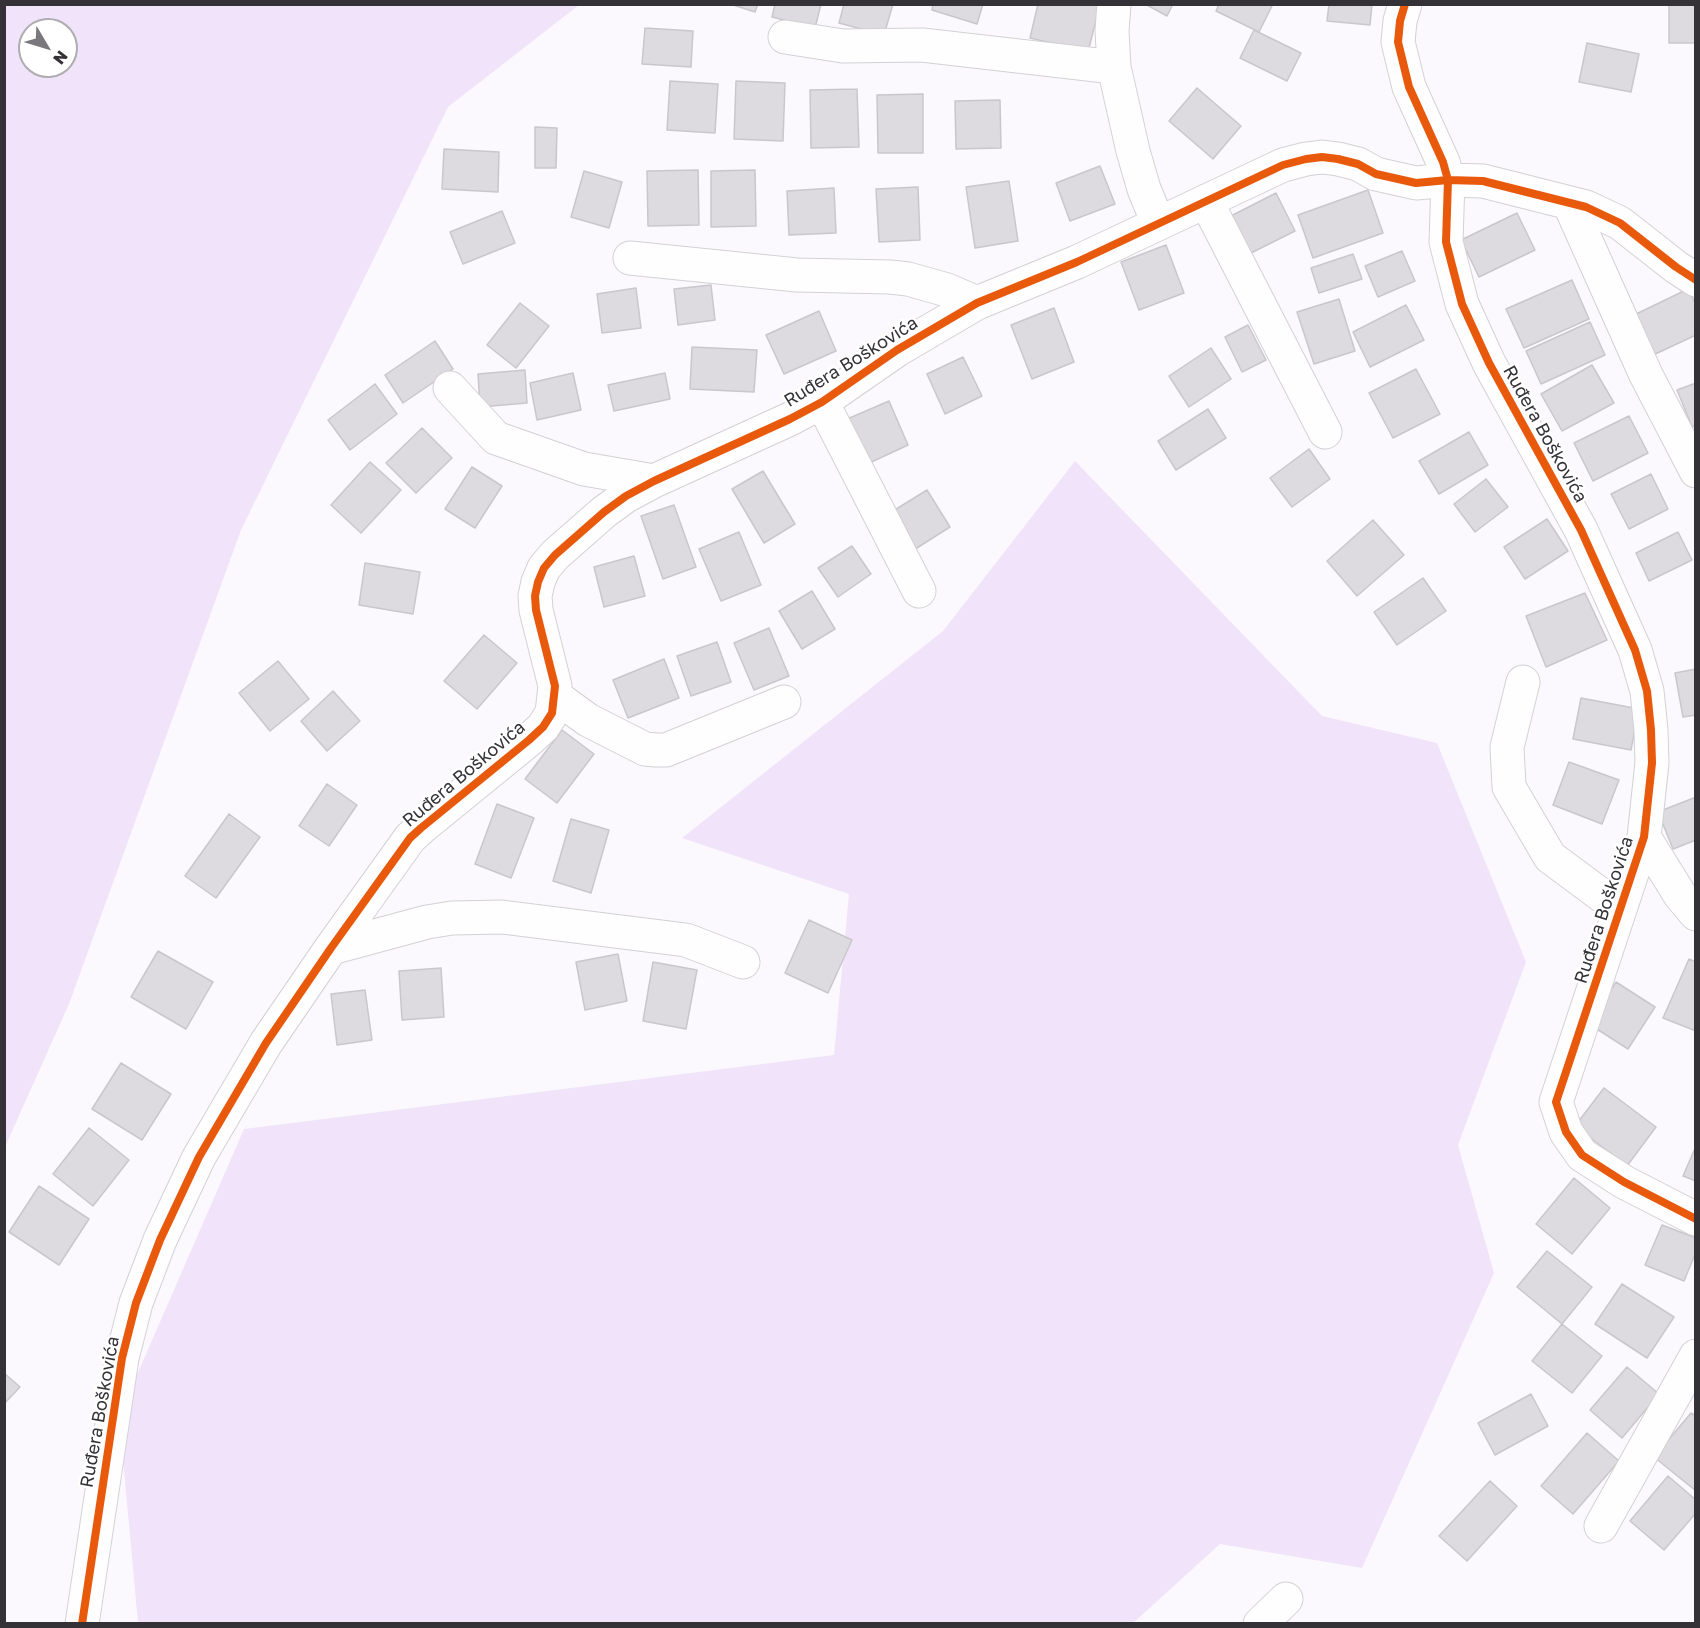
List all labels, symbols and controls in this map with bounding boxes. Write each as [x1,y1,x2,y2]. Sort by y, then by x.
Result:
north arrow [18,18,78,78]
text: N [49,47,72,69]
street label: Ruđera Boškovića [780,312,922,412]
street label: Ruđera Boškovića [1498,362,1592,506]
street label: Ruđera Boškovića [398,716,530,832]
street label: Ruđera Boškovića [1570,834,1638,986]
street label: Ruđera Boškovića [76,1335,124,1489]

